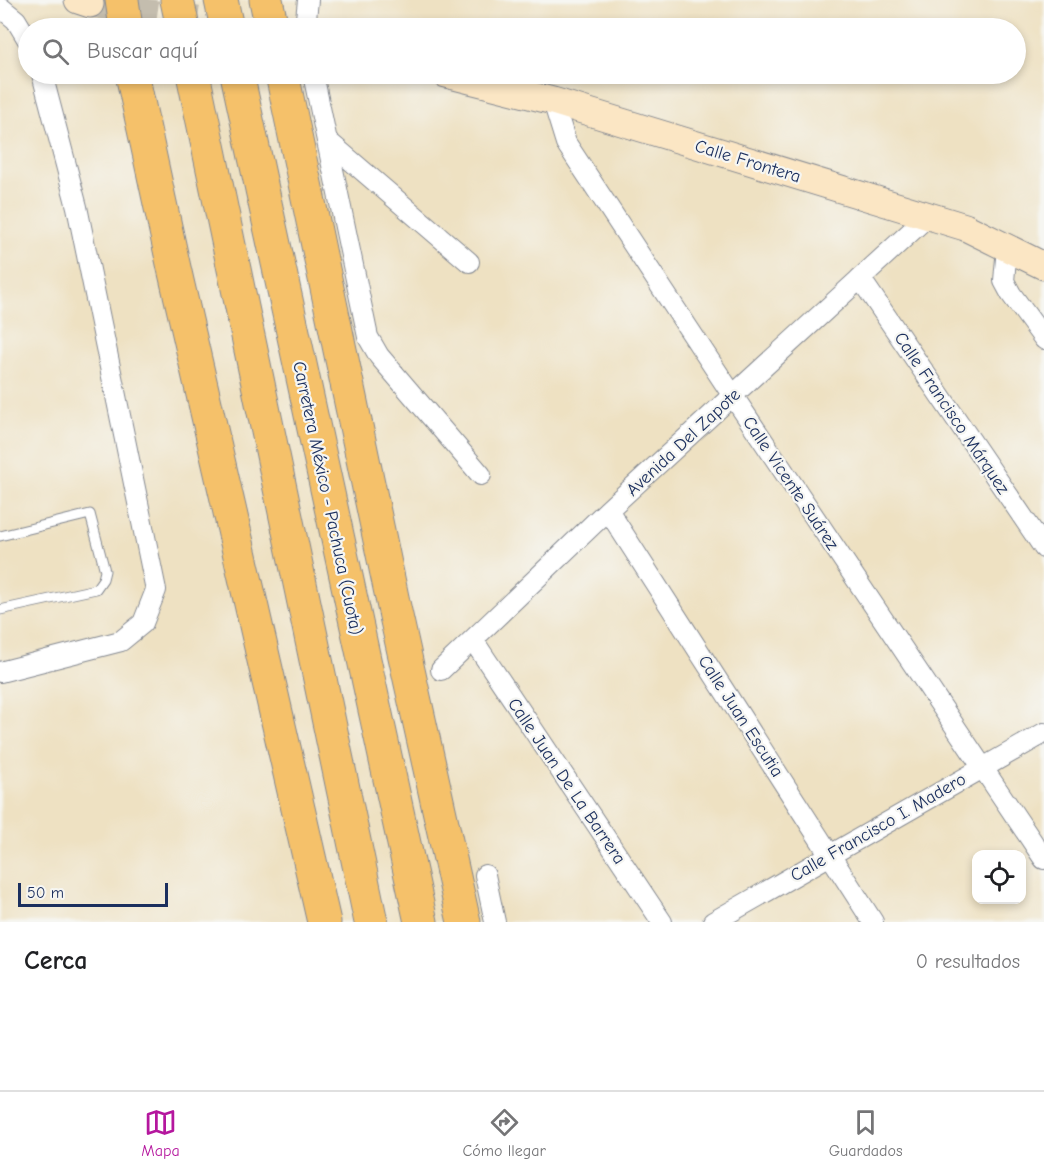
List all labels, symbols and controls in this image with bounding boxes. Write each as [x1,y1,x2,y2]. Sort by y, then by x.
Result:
search box [18,18,1026,84]
icon: search [39,35,72,68]
text: Buscar aquí [87,38,198,64]
street label: Calle Frontera [692,135,803,188]
street label: Calle Francisco Márquez [890,328,1014,498]
street label: Carretera México - Pachuca (Cuota) [288,359,367,637]
street label: Avenida Del Zapote [622,384,745,501]
street label: Calle Vicente Suárez [738,413,843,554]
street label: Calle Juan Escutia [693,652,788,781]
street label: Calle Juan De La Barrera [503,694,630,868]
street label: Calle Francisco I. Madero [787,769,970,886]
map controls [972,850,1026,904]
button: locate [972,850,1026,904]
scale bar [18,880,168,908]
text: 50 m [27,884,64,902]
text: Cerca [24,946,88,976]
text: 0 resultados [916,950,1020,973]
tab: Mapa [141,1106,180,1160]
tab: Cómo llegar [462,1106,546,1160]
tab: Guardados [829,1106,903,1160]

